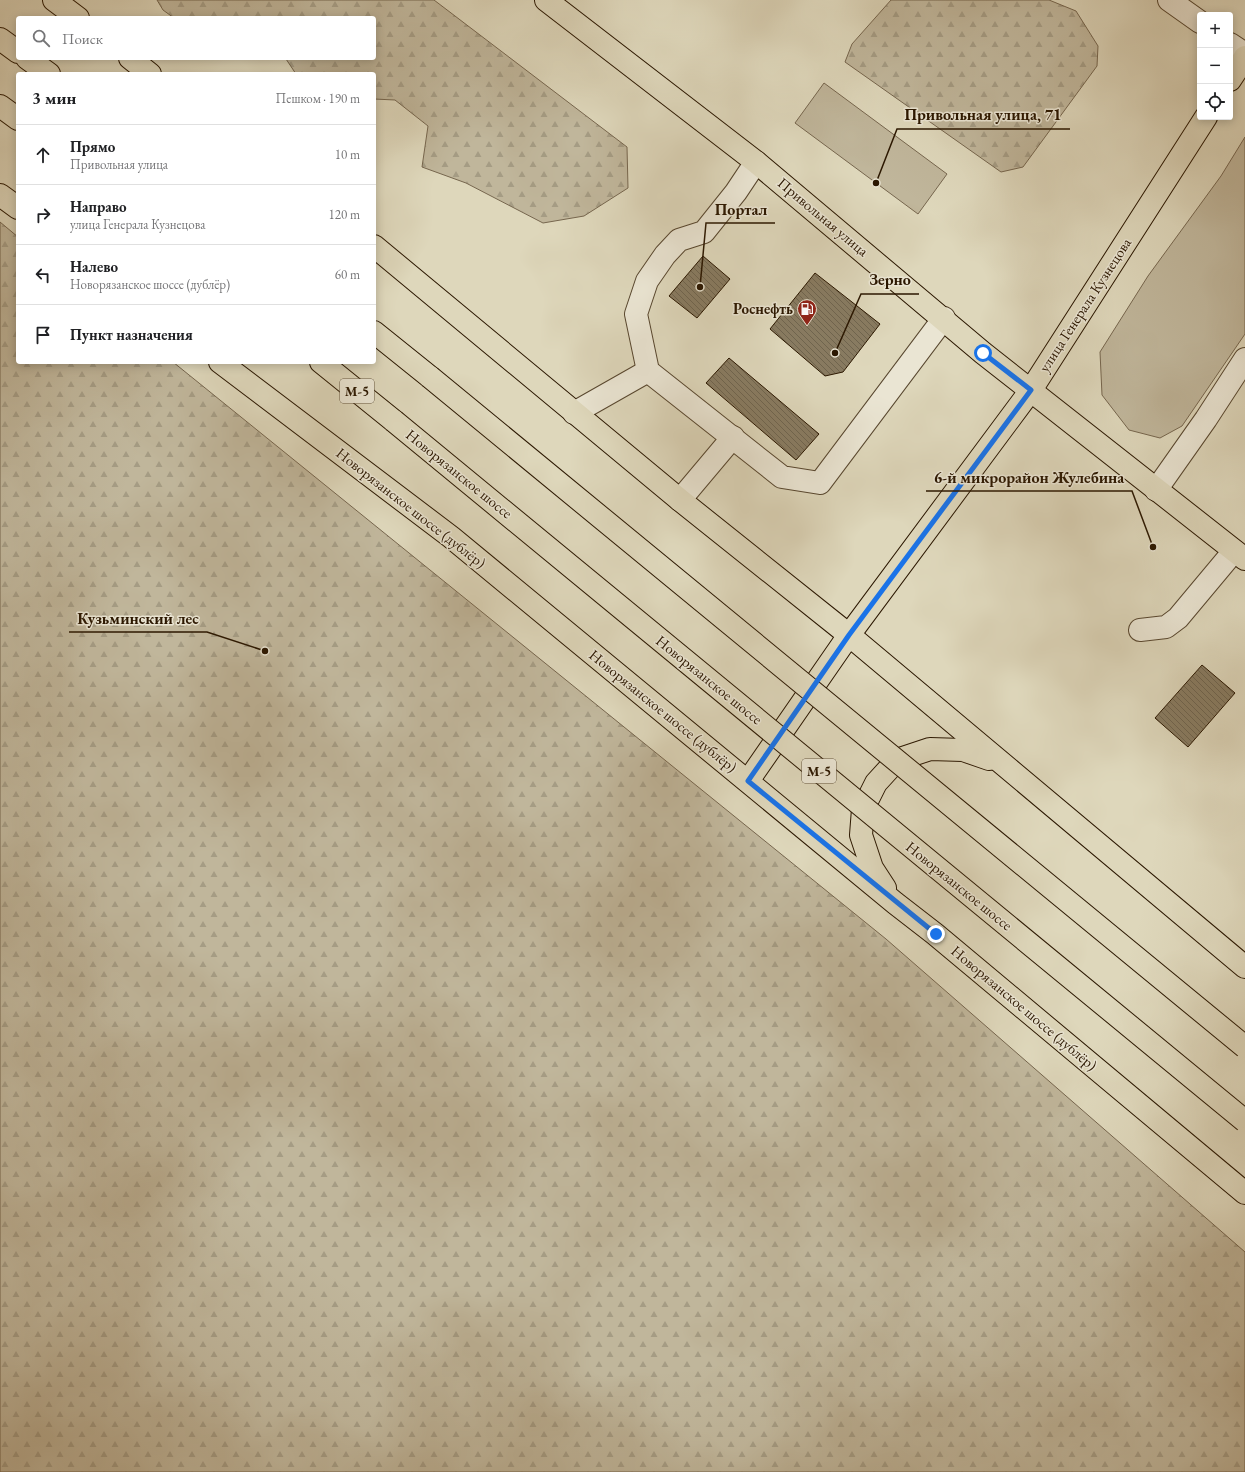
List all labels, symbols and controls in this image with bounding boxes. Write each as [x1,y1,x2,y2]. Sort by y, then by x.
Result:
map controls [1197,12,1233,120]
button: + [1197,12,1233,48]
search box [16,16,376,60]
icon: search [30,27,52,49]
text: Поиск [62,29,103,48]
button: − [1197,48,1233,84]
button: locate [1197,84,1233,120]
text: 3 мин [32,87,76,109]
text: Пешком · 190 m [276,90,360,107]
callout: Привольная улица, 71 [897,101,1070,129]
text: Привольная улица, 71 [904,104,1062,125]
text: Прямо [70,137,115,156]
icon: ahead [32,144,54,166]
text: 10 m [335,146,360,163]
text: Привольная улица [70,156,168,173]
street label: Привольная улица [774,173,873,260]
callout: Портал [706,195,775,223]
text: Направо [70,197,127,216]
text: Портал [715,199,767,220]
icon: right [32,204,54,226]
text: 120 m [329,206,360,223]
text: улица Генерала Кузнецова [70,216,205,233]
street label: улица Генерала Кузнецова [1034,234,1135,375]
text: Налево [70,257,118,276]
icon: left [32,264,54,286]
text: 60 m [335,266,360,283]
callout: Зерно [861,266,919,294]
text: Зерно [869,269,911,290]
text: Новорязанское шоссе (дублёр) [70,276,230,293]
fuel station icon: Роснефть [796,298,818,326]
place label: Роснефть [733,299,793,318]
icon: arrive [32,324,54,346]
text: Пункт назначения [70,325,193,344]
route start [974,344,992,362]
road number: М-5 [340,379,374,403]
street label: Новорязанское шоссе [402,425,516,522]
street label: Новорязанское шоссе (дублёр) [333,443,490,572]
callout: 6-й микрорайон Жулебина [926,463,1132,491]
text: 6-й микрорайон Жулебина [934,467,1125,488]
callout: Кузьминский лес [69,604,207,632]
text: Кузьминский лес [77,608,199,629]
street label: Новорязанское шоссе [652,631,766,728]
street label: Новорязанское шоссе (дублёр) [585,645,741,776]
road number: М-5 [802,759,836,783]
street label: Новорязанское шоссе [902,837,1016,934]
route end [927,925,945,943]
street label: Новорязанское шоссе (дублёр) [947,941,1101,1074]

